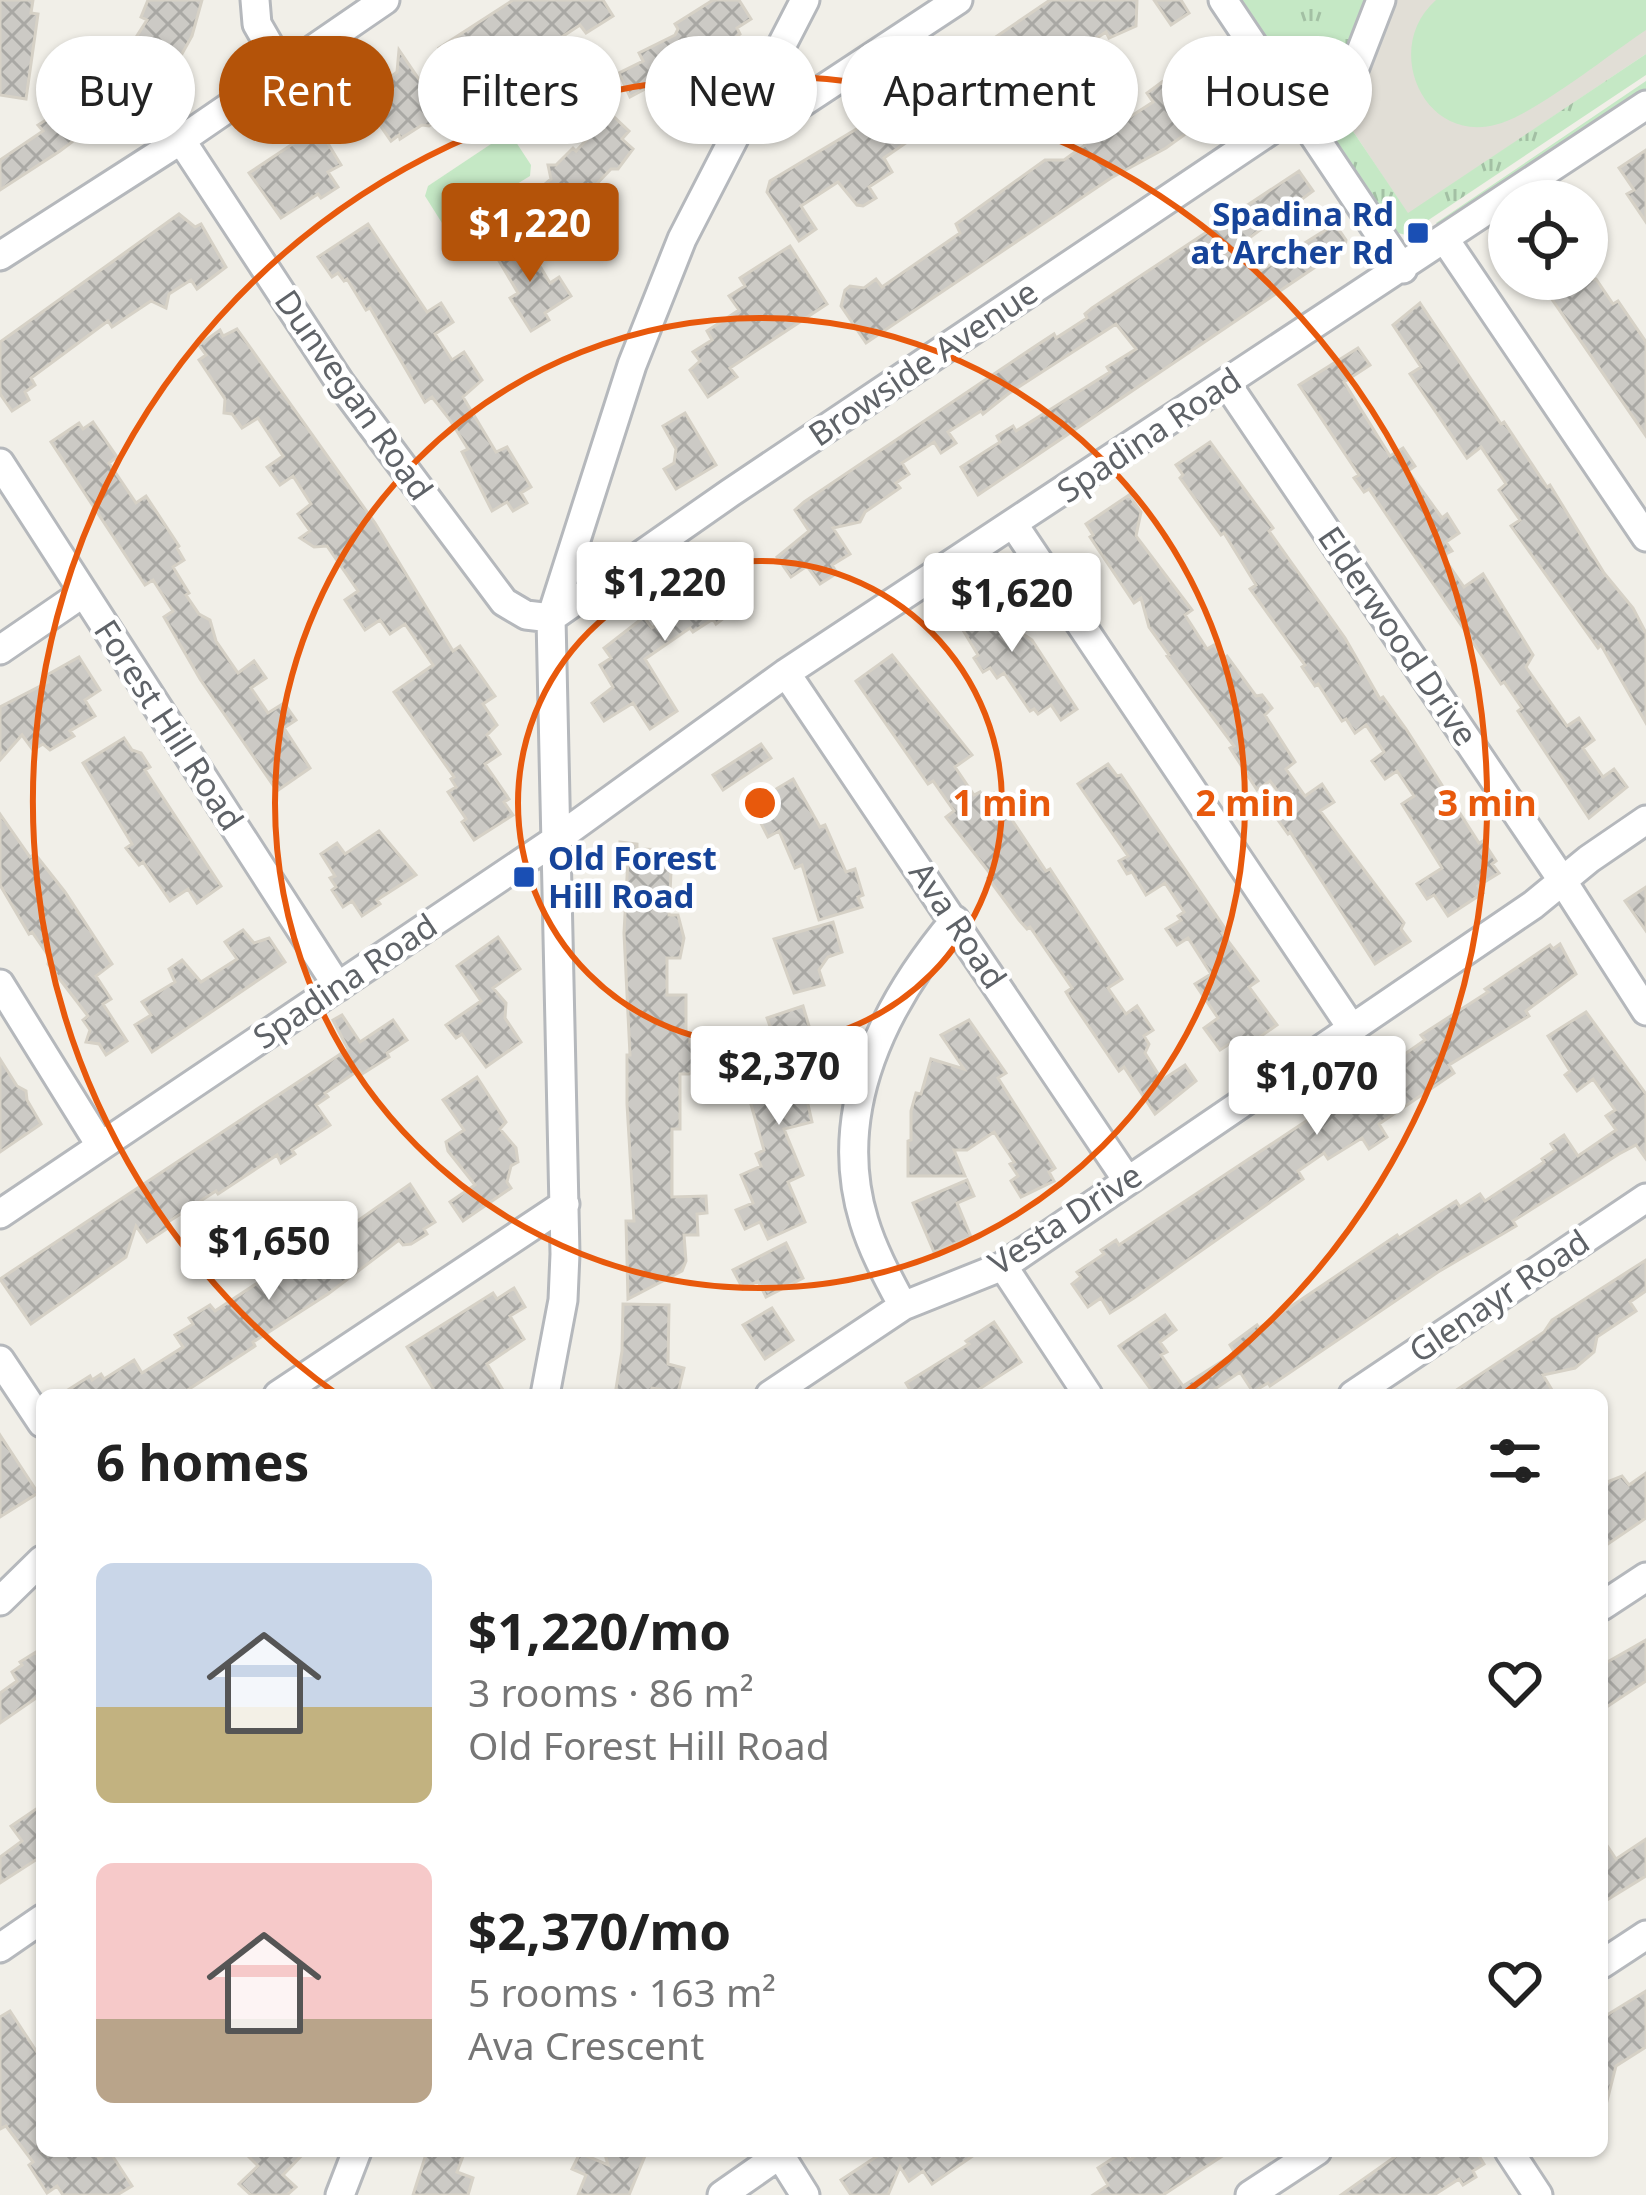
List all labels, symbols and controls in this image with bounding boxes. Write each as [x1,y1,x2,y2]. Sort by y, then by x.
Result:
chip: Buy [36,36,195,144]
chip: Rent [219,36,394,144]
chip: Filters [418,36,621,144]
chip: New [645,36,817,144]
chip: Apartment [841,36,1138,144]
chip: House [1162,36,1372,144]
map controls [1488,180,1608,300]
button: locate [1488,180,1608,300]
pin: $1,220 [432,183,628,285]
place label: Spadina Rd at Archer Rd [1190,191,1394,274]
text: $1,220 [469,195,591,248]
marker: Spadina Rd at Archer Rd [1405,220,1431,246]
street label: Browside Avenue [799,269,1046,456]
street label: Dunvegan Road [265,281,444,509]
street label: Spadina Road [1048,357,1249,513]
street label: Elderwood Drive [1308,517,1489,754]
pin: $1,220 [567,542,763,644]
pin: $1,620 [914,553,1110,655]
text: $1,220 [604,554,726,607]
text: $1,620 [951,565,1073,618]
street label: Forest Hill Road [84,611,254,839]
text: 1 min [952,778,1052,827]
text: 2 min [1195,778,1295,827]
text: 3 min [1437,778,1537,827]
centre of rings [739,782,781,824]
place label: Old Forest Hill Road [548,835,717,918]
street label: Ava Road [899,852,1017,997]
marker: Old Forest Hill Road [511,864,537,890]
street label: Spadina Road [244,903,445,1059]
pin: $2,370 [681,1026,877,1128]
pin: $1,070 [1219,1036,1415,1138]
text: $2,370 [718,1038,840,1091]
text: $1,070 [1256,1048,1378,1101]
street label: Vesta Drive [979,1152,1150,1285]
pin: $1,650 [171,1201,367,1303]
text: $1,650 [208,1213,330,1266]
street label: Glenayr Road [1400,1219,1598,1373]
text: 6 homes [96,1426,309,1496]
icon: filters [1482,1428,1548,1494]
text: $1,220/mo [468,1595,731,1665]
icon: home [192,1611,336,1755]
icon: heart [1482,1650,1548,1716]
text: 3 rooms · 86 m² [468,1665,754,1718]
text: Old Forest Hill Road [468,1718,830,1771]
text: $2,370/mo [468,1895,731,1965]
icon: home [192,1911,336,2055]
icon: heart [1482,1950,1548,2016]
text: 5 rooms · 163 m² [468,1965,776,2018]
text: Ava Crescent [468,2018,704,2071]

